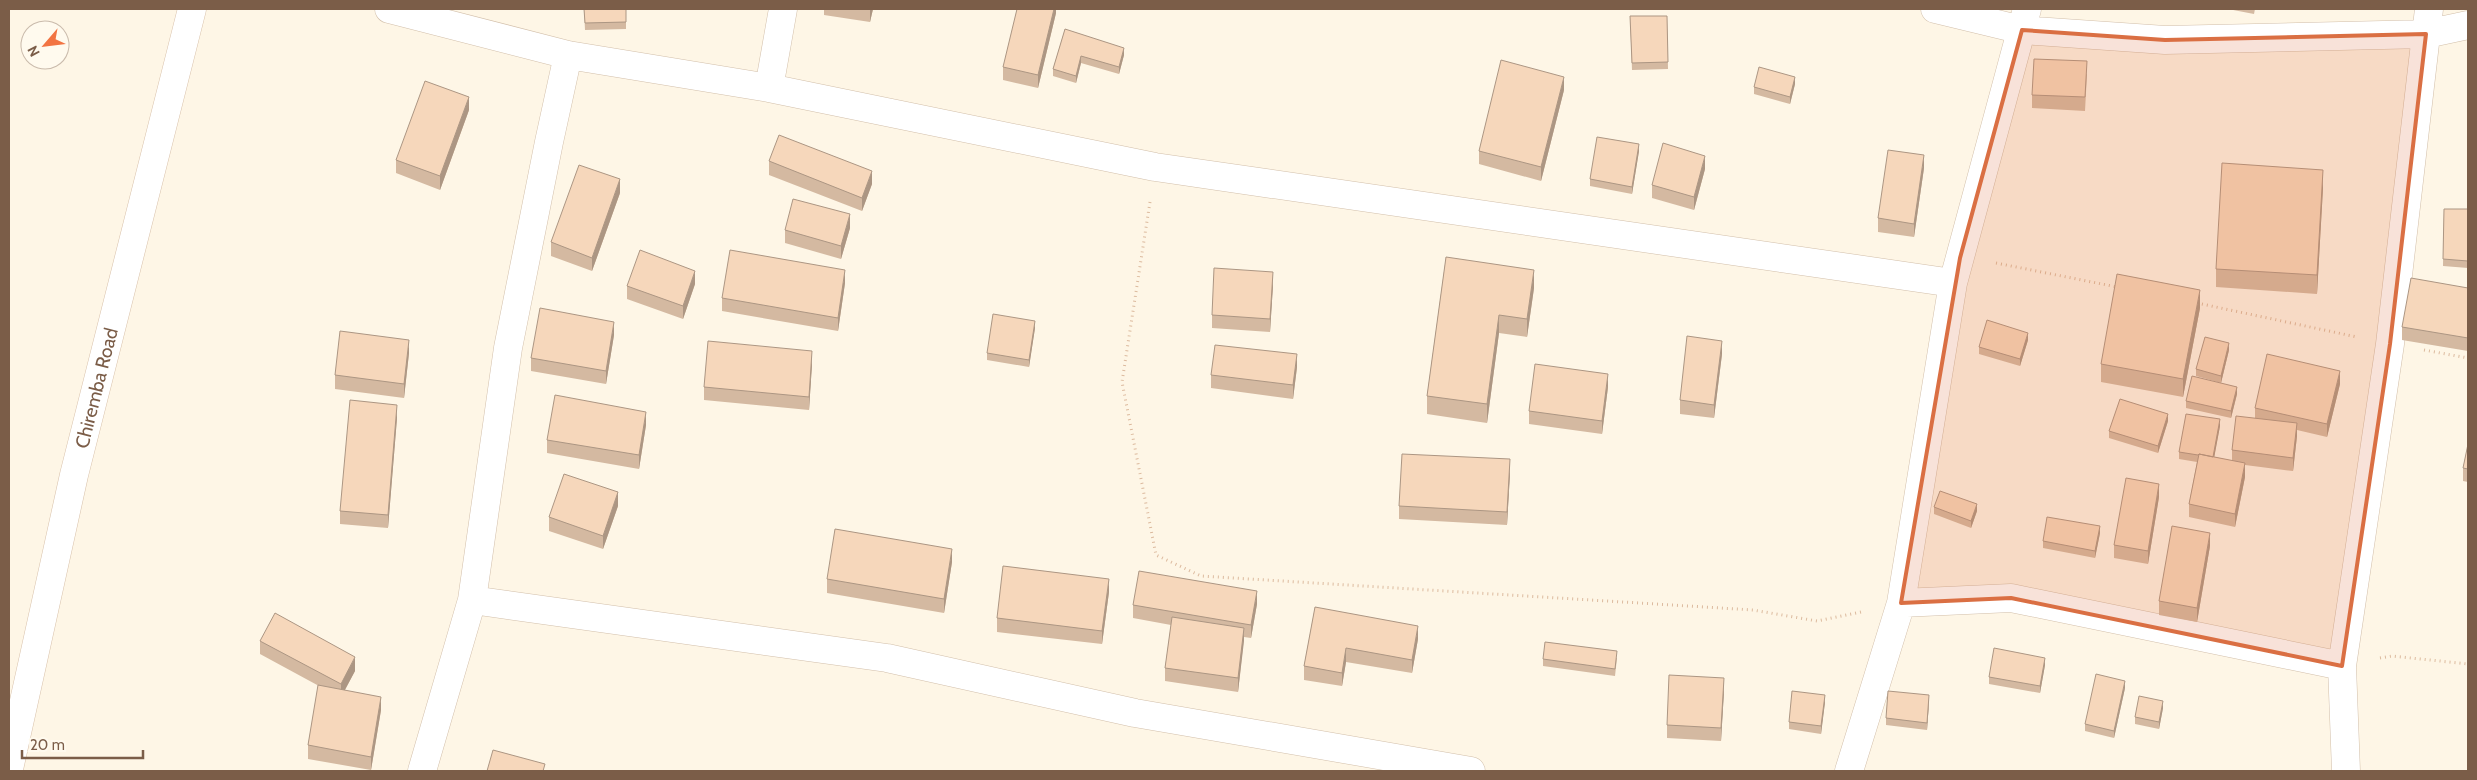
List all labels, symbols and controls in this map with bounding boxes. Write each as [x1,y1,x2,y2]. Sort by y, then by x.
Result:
north arrow [20,20,70,70]
text: N [23,43,44,60]
street label: Chiremba Road [70,325,123,451]
scale bar [22,728,144,760]
text: 20 m [30,736,65,754]

